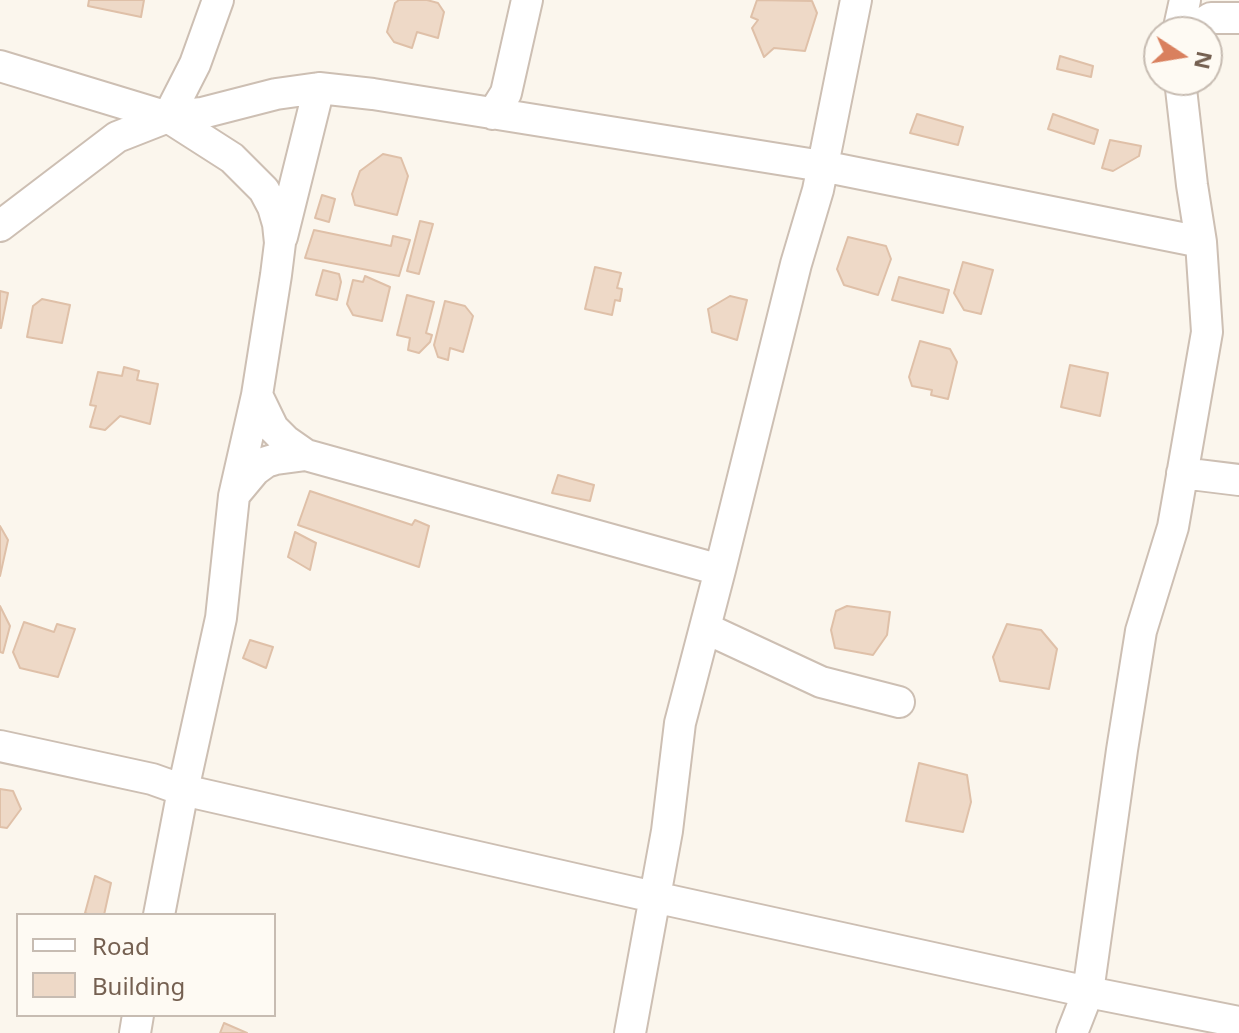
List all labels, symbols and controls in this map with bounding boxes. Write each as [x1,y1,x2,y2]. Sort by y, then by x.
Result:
north arrow [1143,16,1223,96]
text: N [1188,49,1221,72]
legend [16,913,276,1017]
text: Road [92,929,150,962]
text: Building [92,969,185,1002]

